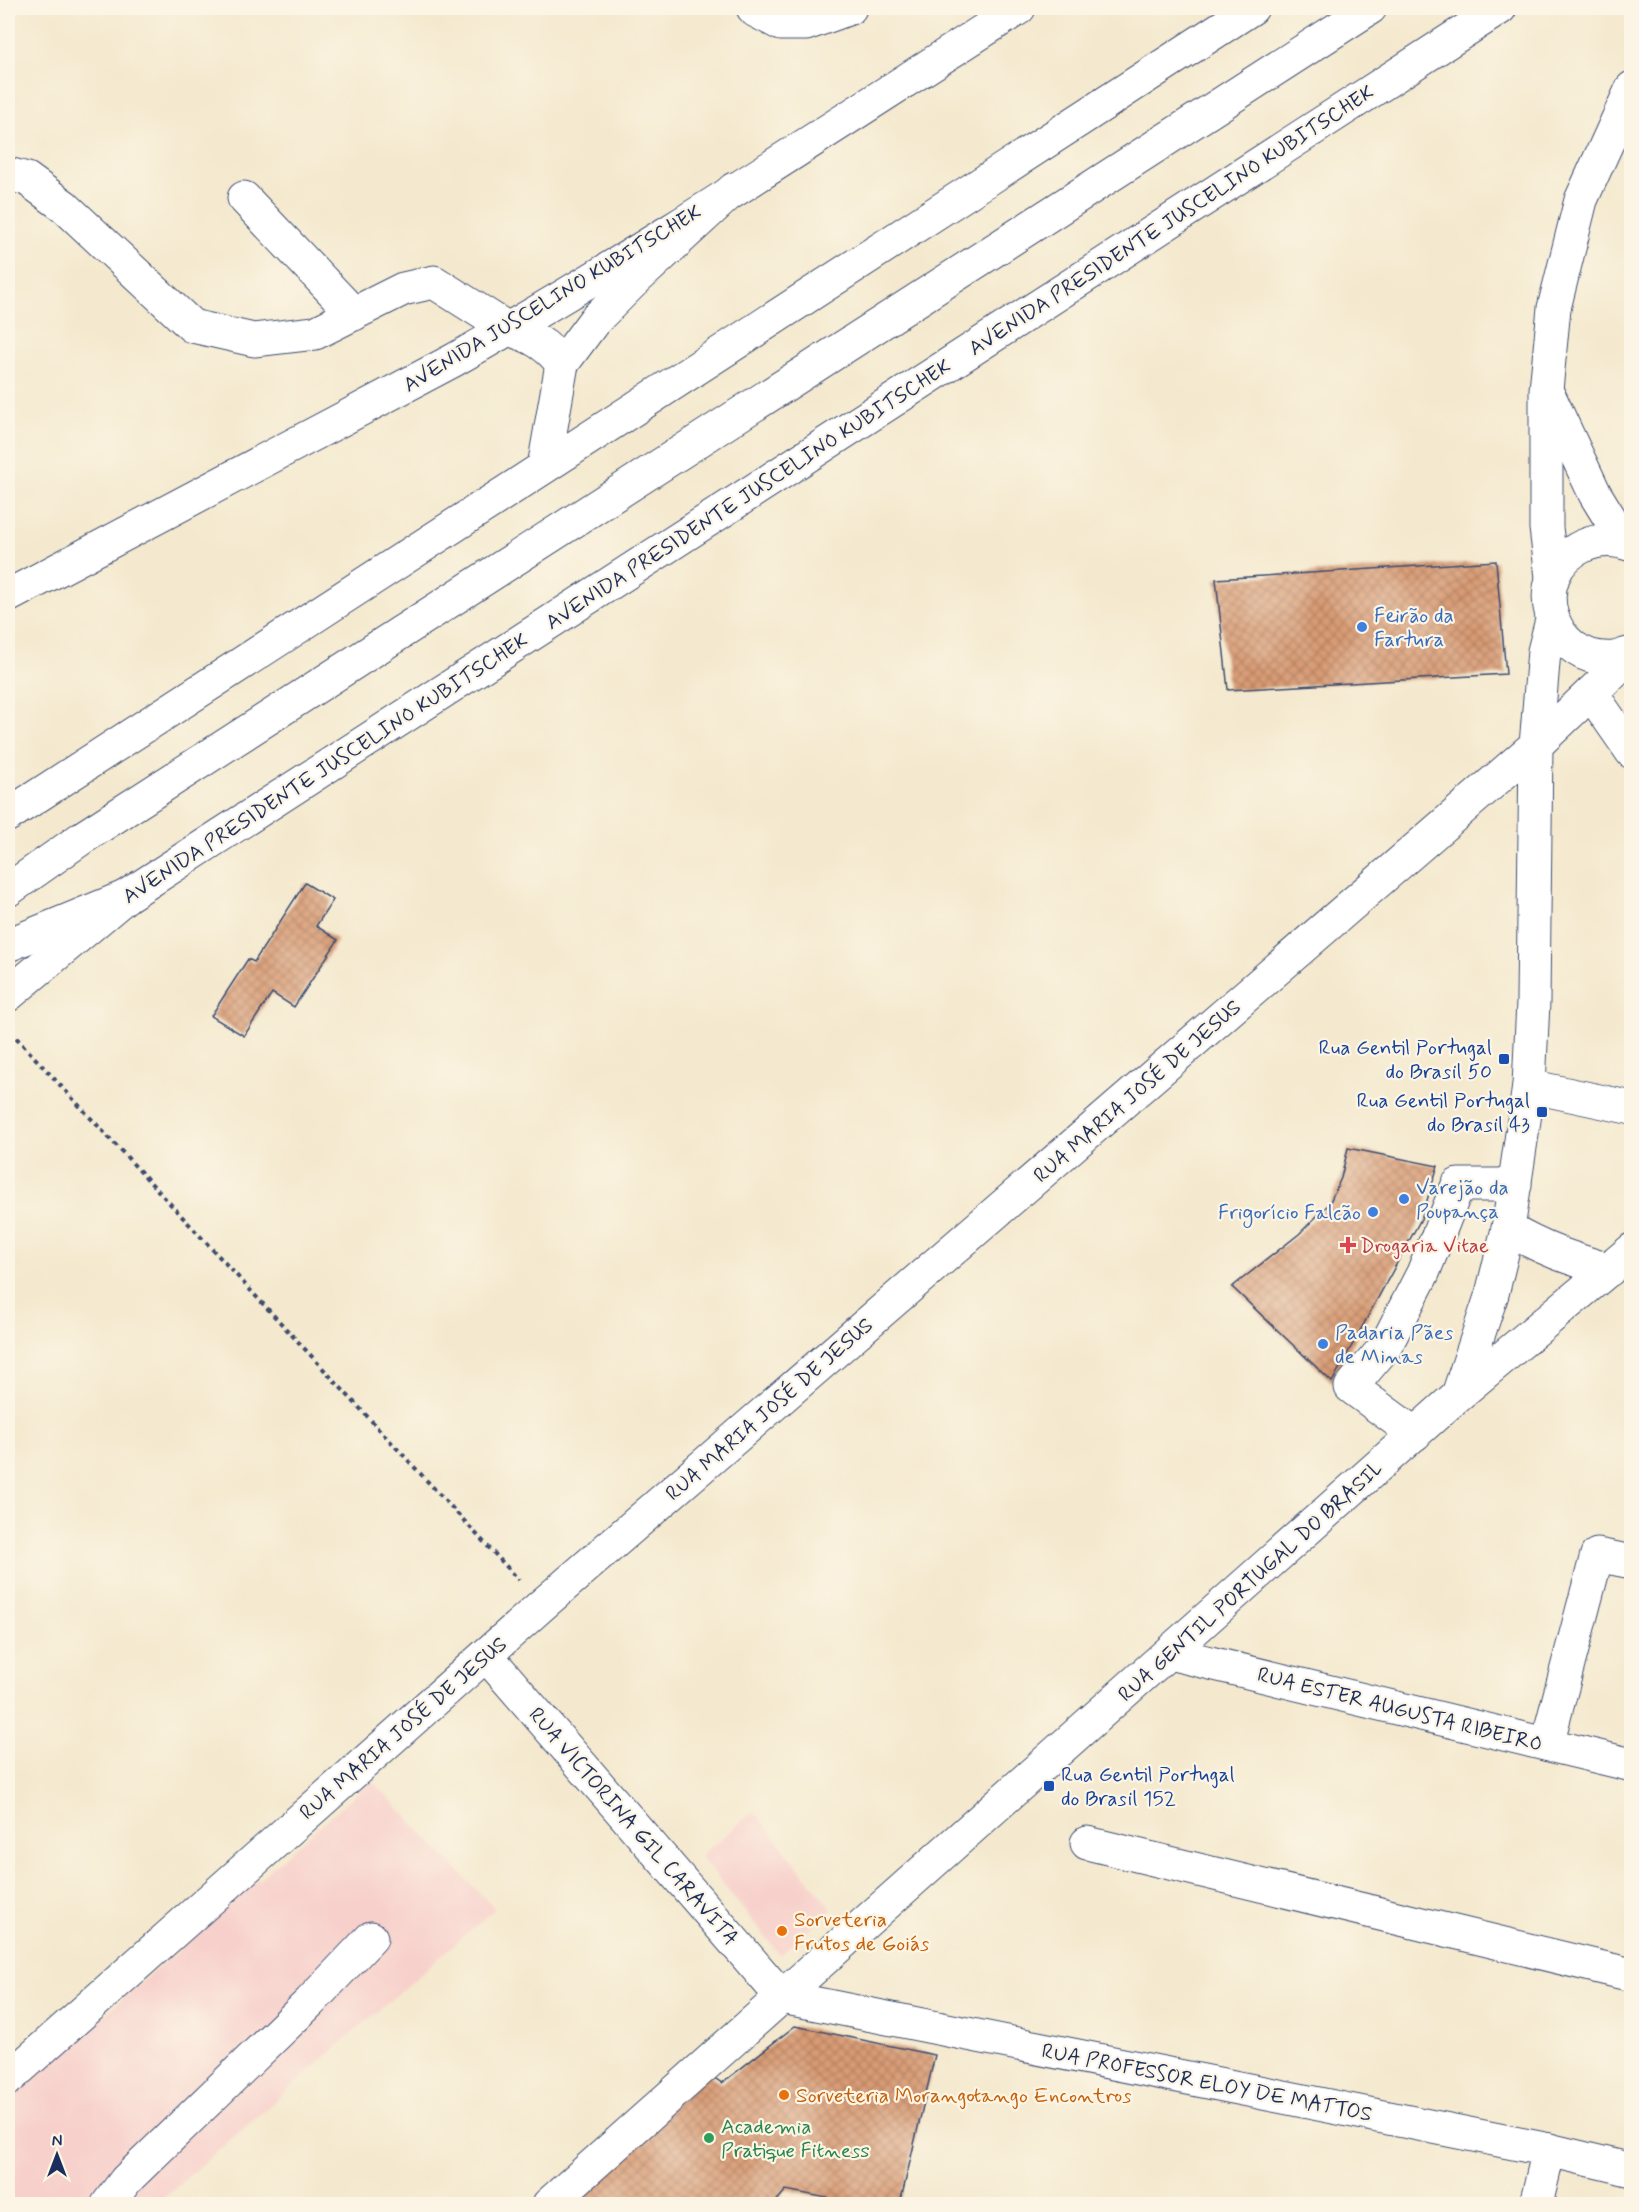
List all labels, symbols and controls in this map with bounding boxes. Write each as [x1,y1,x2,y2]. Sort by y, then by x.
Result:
street label: AVENIDA PRESIDENTE JUSCELINO KUBITSCHEK [963,79,1380,363]
street label: AVENIDA JUSCELINO KUBITSCHEK [398,198,707,399]
street label: AVENIDA PRESIDENTE JUSCELINO KUBITSCHEK [540,353,957,637]
place label: Feirão da Fartura [1374,602,1454,654]
marker: Feirão da Fartura [1355,620,1369,634]
street label: AVENIDA PRESIDENTE JUSCELINO KUBITSCHEK [117,627,534,911]
street label: RUA MARIA JOSÉ DE JESUS [1028,994,1247,1190]
place label: Rua Gentil Portugal do Brasil 50 [1318,1034,1492,1086]
marker: Rua Gentil Portugal do Brasil 50 [1497,1052,1511,1066]
place label: Rua Gentil Portugal do Brasil 43 [1356,1087,1530,1139]
marker: Rua Gentil Portugal do Brasil 43 [1535,1105,1549,1119]
place label: Varejão da Poupança [1416,1174,1509,1226]
marker: Varejão da Poupança [1397,1192,1411,1206]
place label: Frigorício Falcão [1218,1199,1361,1228]
marker: Frigorício Falcão [1366,1205,1380,1219]
place label: Drogaria Vitae [1360,1232,1489,1260]
marker: Drogaria Vitae [1341,1238,1355,1252]
street label: RUA MARIA JOSÉ DE JESUS [660,1312,879,1508]
place label: Padaria Pães de Minas [1335,1319,1453,1371]
marker: Padaria Pães de Minas [1316,1337,1330,1351]
street label: RUA GENTIL PORTUGAL DO BRASIL [1112,1455,1389,1708]
street label: RUA MARIA JOSÉ DE JESUS [294,1631,513,1827]
street label: RUA ESTER AUGUSTA RIBEIRO [1254,1661,1545,1759]
street label: RUA VICTORINA GIL CARAVITA [522,1702,745,1952]
place label: Rua Gentil Portugal do Brasil 152 [1061,1761,1235,1813]
marker: Rua Gentil Portugal do Brasil 152 [1042,1779,1056,1793]
place label: Sorveteria Frutos de Goiás [794,1906,929,1958]
marker: Sorveteria Frutos de Goiás [775,1924,789,1938]
street label: RUA PROFESSOR ELOY DE MATTOS [1039,2037,1374,2129]
place label: Sorveteria Morangotango Encontros [796,2082,1131,2110]
marker: Sorveteria Morangotango Encontros [777,2088,791,2102]
place label: Academia Pratique Fitness [721,2113,870,2165]
north arrow [27,2125,87,2185]
text: N [52,2131,62,2152]
marker: Academia Pratique Fitness [702,2131,716,2145]

